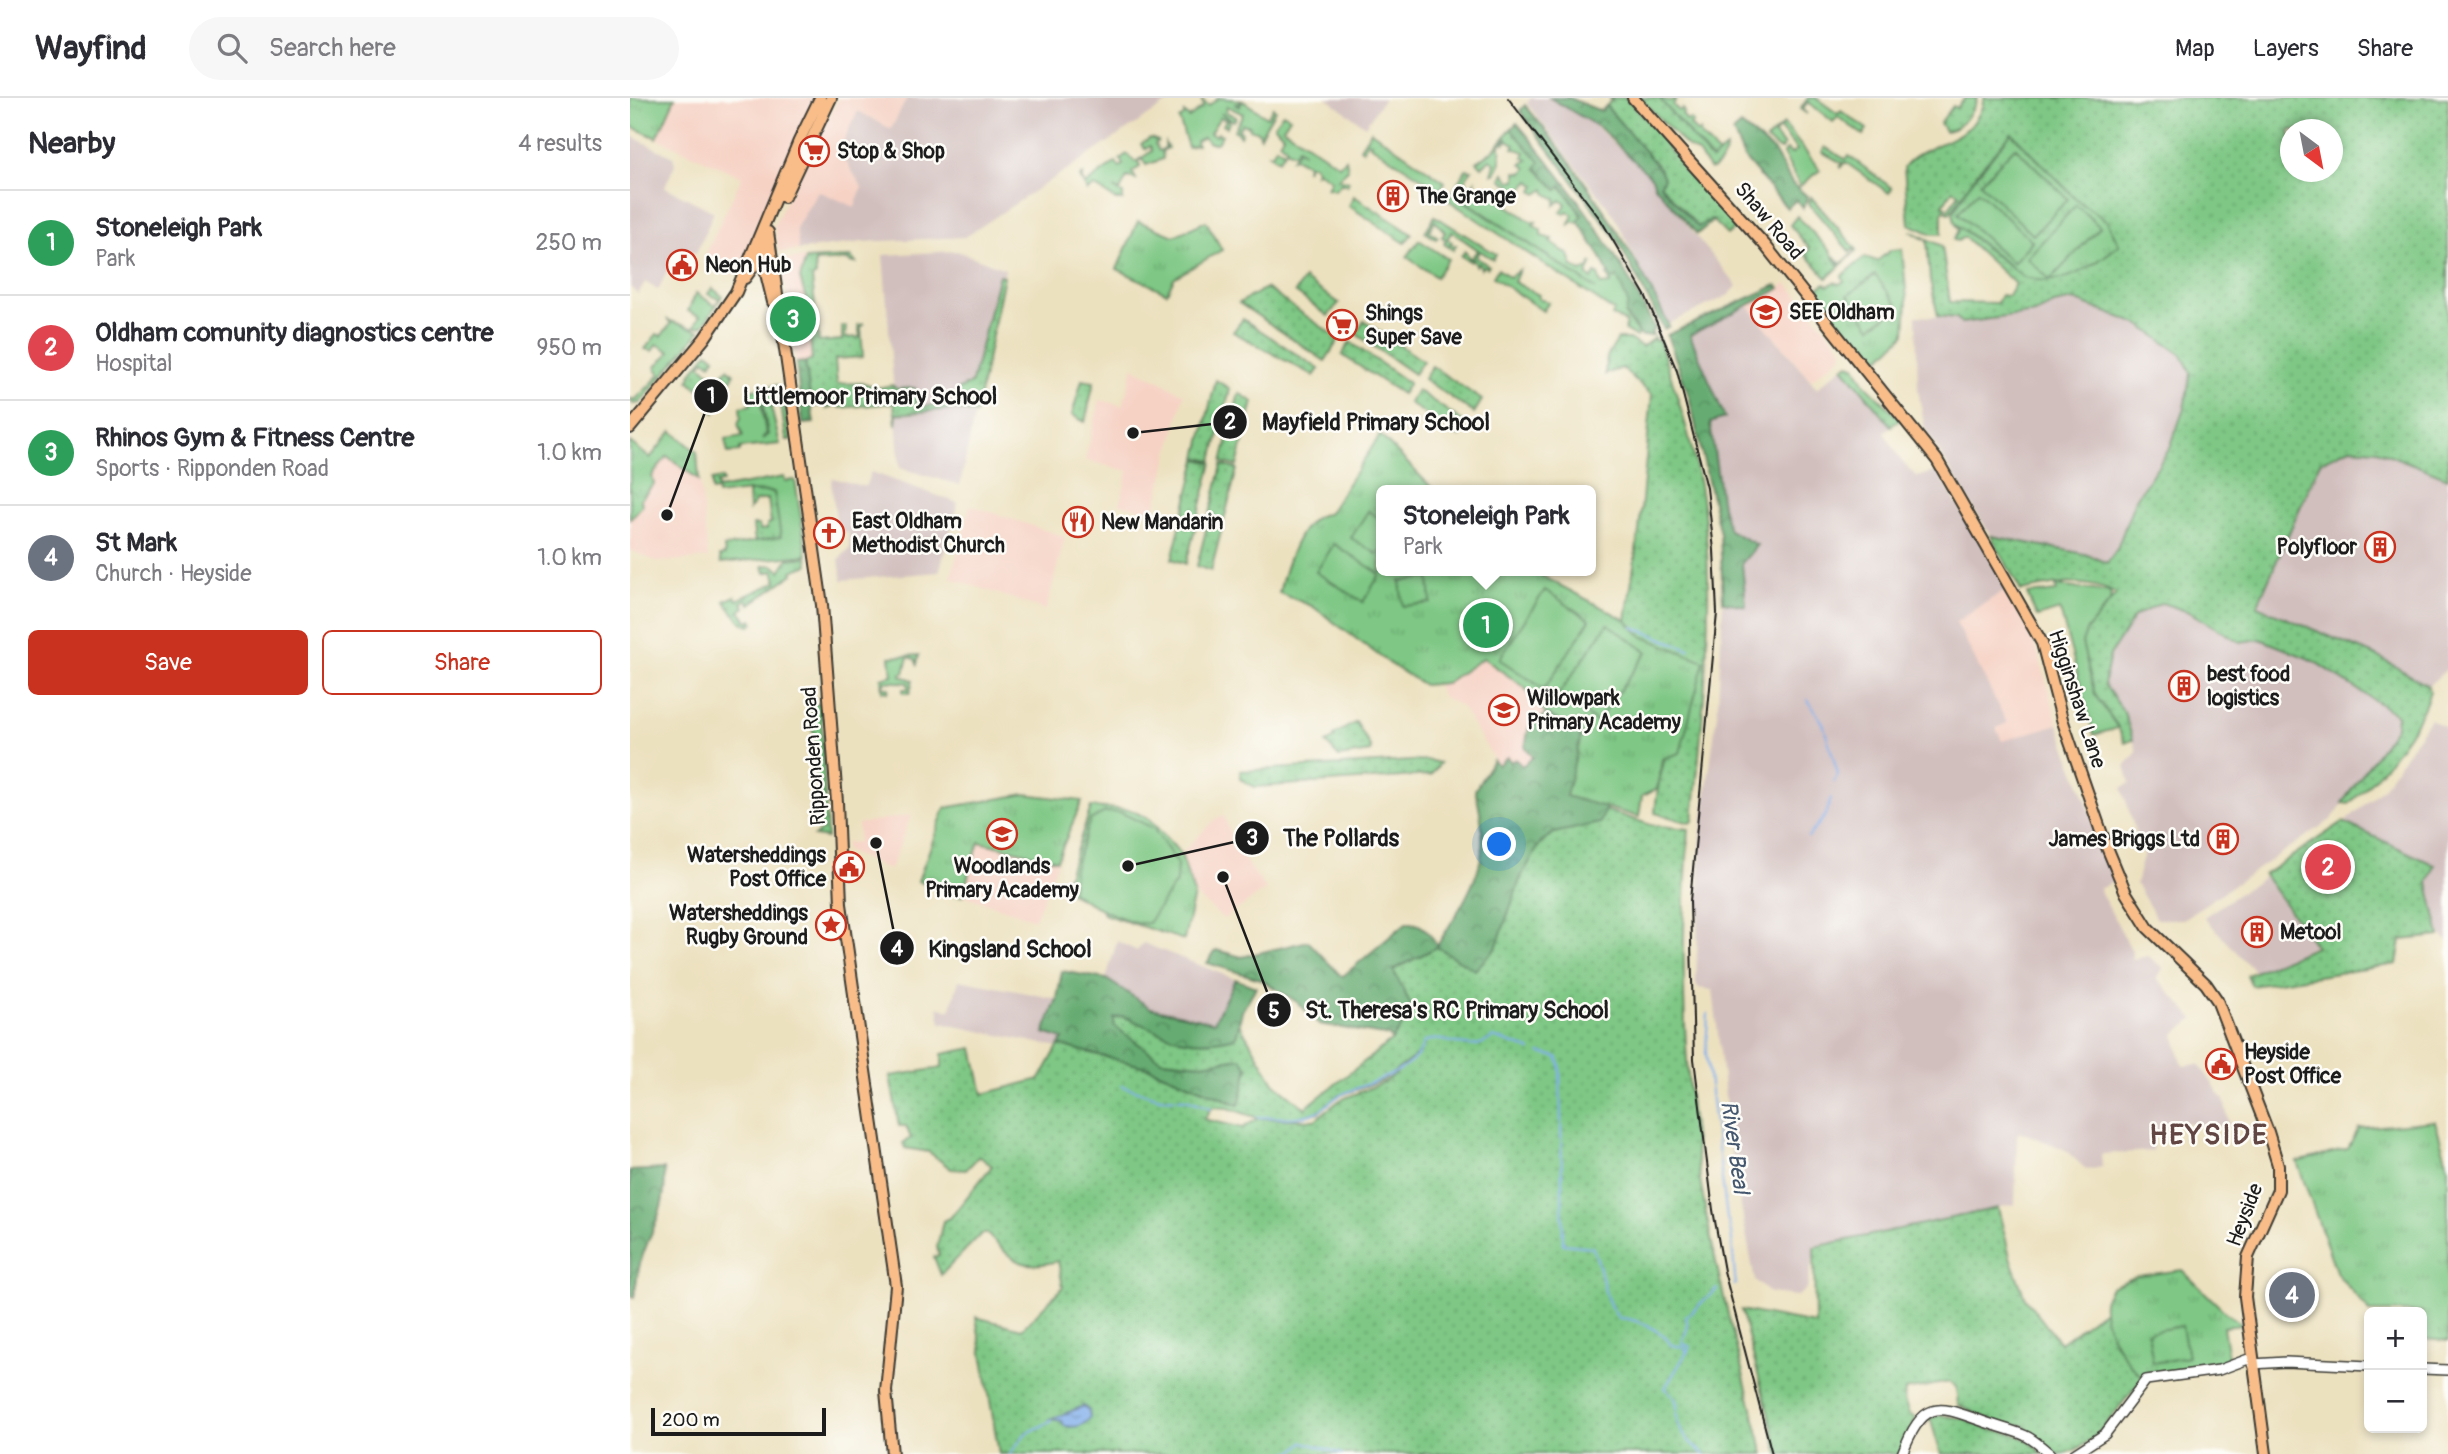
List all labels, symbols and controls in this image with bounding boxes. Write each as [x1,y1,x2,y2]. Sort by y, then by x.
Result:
search box [189,17,679,80]
text: Wayfind [35,28,147,69]
icon: search [213,29,251,67]
text: Search here [269,32,396,64]
text: Map [2175,34,2215,63]
text: Layers [2253,34,2319,63]
text: Share [2357,34,2413,63]
north arrow [2280,119,2343,182]
text: Nearby [28,125,115,162]
text: 4 results [518,129,602,158]
supermarket icon: Stop & Shop [797,134,831,168]
place label: Stop & Shop [837,138,945,165]
street label: Shaw Road [1728,176,1810,266]
building icon: The Grange [1376,179,1410,213]
place label: The Grange [1415,183,1516,210]
text: Stoneleigh Park [95,212,262,244]
text: 1 [47,228,56,257]
text: 250 m [536,228,602,257]
text: Park [95,244,135,273]
public building icon: Neon Hub [665,248,699,282]
place label: Neon Hub [705,252,791,279]
pin: 3 [770,293,816,345]
school or university icon: SEE Oldham [1749,295,1783,329]
place label: SEE Oldham [1789,299,1895,326]
place label: Shings Super Save [1365,300,1463,351]
supermarket icon: Shings Super Save [1325,308,1359,342]
text: Oldham comunity diagnostics centre [95,317,494,349]
text: 2 [45,333,57,362]
text: 950 m [537,333,602,362]
text: Hospital [95,349,173,378]
callout: Littlemoor Primary School [694,374,1011,418]
text: Littlemoor Primary School [743,382,997,411]
text: 1 [707,383,715,410]
callout: Mayfield Primary School [1213,400,1504,444]
text: Mayfield Primary School [1262,408,1490,437]
text: 2 [1224,409,1236,436]
text: Rhinos Gym & Fitness Centre [95,422,414,454]
text: 3 [45,438,57,467]
text: 1.0 km [537,438,602,467]
text: Sports · Ripponden Road [95,454,329,483]
popup [1376,485,1596,576]
text: Stoneleigh Park [1402,500,1570,532]
restaurant icon: New Mandarin [1061,505,1095,539]
place label: East Oldham Methodist Church [852,508,1005,559]
place label: New Mandarin [1101,509,1224,536]
church icon: East Oldham Methodist Church [812,516,846,550]
text: St Mark [95,527,177,559]
building icon: Polyfloor [2363,530,2397,564]
text: Park [1402,532,1443,561]
place label: Polyfloor [2277,534,2357,561]
text: 4 [44,543,58,572]
text: 1.0 km [537,543,602,572]
text: Church · Heyside [95,559,252,588]
pin: 1 [1463,599,1509,651]
street label: Higginshaw Lane [2042,626,2112,772]
button: Save [28,630,308,695]
button: Share [322,630,602,695]
place label: best food logistics [2207,661,2290,712]
building icon: best food logistics [2167,669,2201,703]
place label: Willowpark Primary Academy [1527,685,1681,736]
street label: Ripponden Road [796,686,832,826]
school or university icon: Willowpark Primary Academy [1487,693,1521,727]
callout: The Pollards [1234,816,1413,860]
school or university icon: Woodlands Primary Academy [985,817,1019,851]
building icon: James Briggs Ltd [2206,822,2240,856]
text: The Pollards [1282,824,1400,853]
text: 3 [1246,825,1258,852]
place label: James Briggs Ltd [2048,826,2200,853]
your location [1482,827,1516,861]
pin: 2 [2305,841,2351,893]
place label: Watersheddings Post Office [687,842,827,893]
public building icon: Watersheddings Post Office [832,850,866,884]
place label: Woodlands Primary Academy [925,853,1079,904]
place label: Watersheddings Rugby Ground [669,900,809,951]
place icon: Watersheddings Rugby Ground [814,908,848,942]
building icon: Metool [2240,915,2274,949]
place label: Metool [2280,919,2342,946]
callout: Kingsland School [879,926,1106,970]
text: Kingsland School [928,935,1092,964]
text: 4 [891,936,904,963]
callout: St. Theresa's RC Primary School [1256,988,1623,1032]
text: St. Theresa's RC Primary School [1305,996,1609,1025]
text: 5 [1268,998,1280,1025]
place label: Heyside Post Office [2244,1039,2342,1090]
public building icon: Heyside Post Office [2204,1047,2238,1081]
water label: River Beal [1714,1099,1756,1198]
district label: HEYSIDE [2150,1118,2268,1153]
street label: Heyside [2221,1179,2270,1251]
pin: 4 [2269,1269,2315,1321]
map controls [2364,1307,2427,1433]
button: + [2364,1307,2427,1370]
button: − [2364,1370,2427,1433]
scale bar [651,1405,826,1437]
text: 200 m [662,1408,720,1432]

